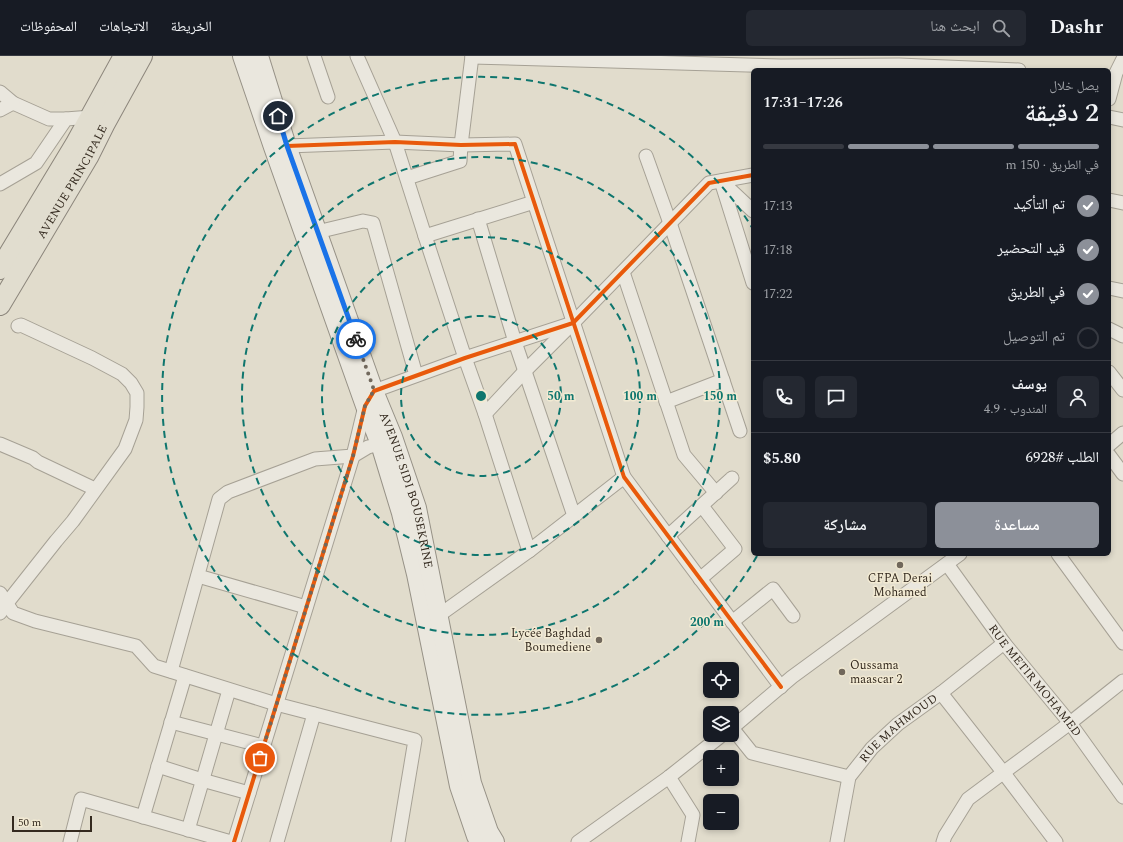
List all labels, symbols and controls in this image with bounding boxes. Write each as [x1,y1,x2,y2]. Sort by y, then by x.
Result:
search box [746,10,1026,46]
text: Dashr [1050,13,1103,42]
text: ابحث هنا [930,15,980,38]
text: المحفوظات [20,16,77,37]
text: الاتجاهات [99,16,149,37]
text: الخريطة [171,16,212,37]
icon: search [990,17,1012,39]
text: يصل خلال [1050,76,1099,96]
text: 17:26–17:31 [763,91,843,114]
text: 2 دقيقة [1025,93,1099,133]
pin [261,99,295,133]
icon: home [267,105,289,127]
street label: AVENUE PRINCIPALE [32,121,113,243]
text: في الطريق · 150 m [1006,155,1099,175]
text: تم التأكيد [1014,193,1065,216]
icon: check [1077,195,1099,217]
text: 17:13 [763,196,792,216]
text: قيد التحضير [997,237,1065,260]
icon: check [1077,239,1099,261]
text: 17:18 [763,240,792,260]
text: في الطريق [1008,281,1065,304]
icon: check [1077,283,1099,305]
text: 17:22 [763,284,792,304]
courier [336,319,376,359]
text: تم التوصيل [1003,325,1065,348]
icon: bike [345,328,367,350]
text: يوسف [1012,373,1047,396]
button: phone [763,376,805,418]
button: chat [815,376,857,418]
button: person [1057,376,1099,418]
text: 50 m [547,387,575,406]
text: 100 m [623,387,657,406]
text: 150 m [703,387,737,406]
centre of rings [474,389,488,403]
text: المندوب · 4.9 [984,399,1047,419]
street label: AVENUE SIDI BOUSEKRINE [374,409,438,570]
text: الطلب #6928 [1026,446,1099,469]
text: $5.80 [763,447,801,470]
button: مشاركة [763,502,927,548]
button: مساعدة [935,502,1099,548]
marker: CFPA Derai Mohamed [895,560,905,570]
place label: CFPA Derai Mohamed [868,569,932,602]
text: 200 m [690,613,724,632]
street label: RUE METIR MOHAMED [983,620,1086,741]
place label: Lycée Baghdad Boumediene [511,624,591,657]
marker: Lycée Baghdad Boumediene [594,635,604,645]
place label: Oussama maascar 2 [850,656,903,689]
map controls [703,662,739,830]
button: locate [703,662,739,698]
marker: Oussama maascar 2 [837,667,847,677]
street label: RUE MAHMOUD [855,689,942,767]
button: layers [703,706,739,742]
pin [243,741,277,775]
icon: bag [249,747,271,769]
button: + [703,750,739,786]
button: − [703,794,739,830]
scale bar [12,814,92,833]
text: 50 m [18,814,41,831]

